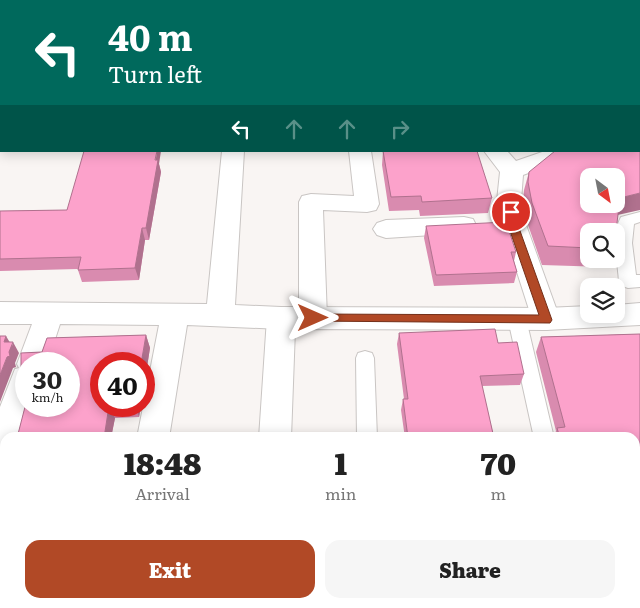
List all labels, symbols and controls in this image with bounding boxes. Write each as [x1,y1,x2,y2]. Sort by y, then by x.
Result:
text: 40 m [108,10,193,62]
icon: left [25,20,90,85]
text: Turn left [108,57,202,90]
icon: left [227,115,255,143]
icon: ahead [280,115,308,143]
icon: ahead [333,115,361,143]
icon: right [386,115,414,143]
north arrow [580,168,625,212]
map controls [580,168,625,323]
pin [490,191,532,233]
icon: arrive [497,198,525,226]
button: search [580,223,625,268]
button: layers [580,278,625,323]
position arrow [286,291,338,343]
speed limit sign: 40 [90,352,155,417]
text: 30 [33,360,62,397]
text: km/h [32,388,63,406]
text: 18:48 [124,440,201,484]
text: 1 [334,440,347,484]
text: 70 [480,440,516,484]
text: Arrival [135,481,190,505]
text: min [325,481,356,505]
text: m [490,481,506,505]
button: Exit [25,540,315,598]
button: Share [325,540,615,598]

